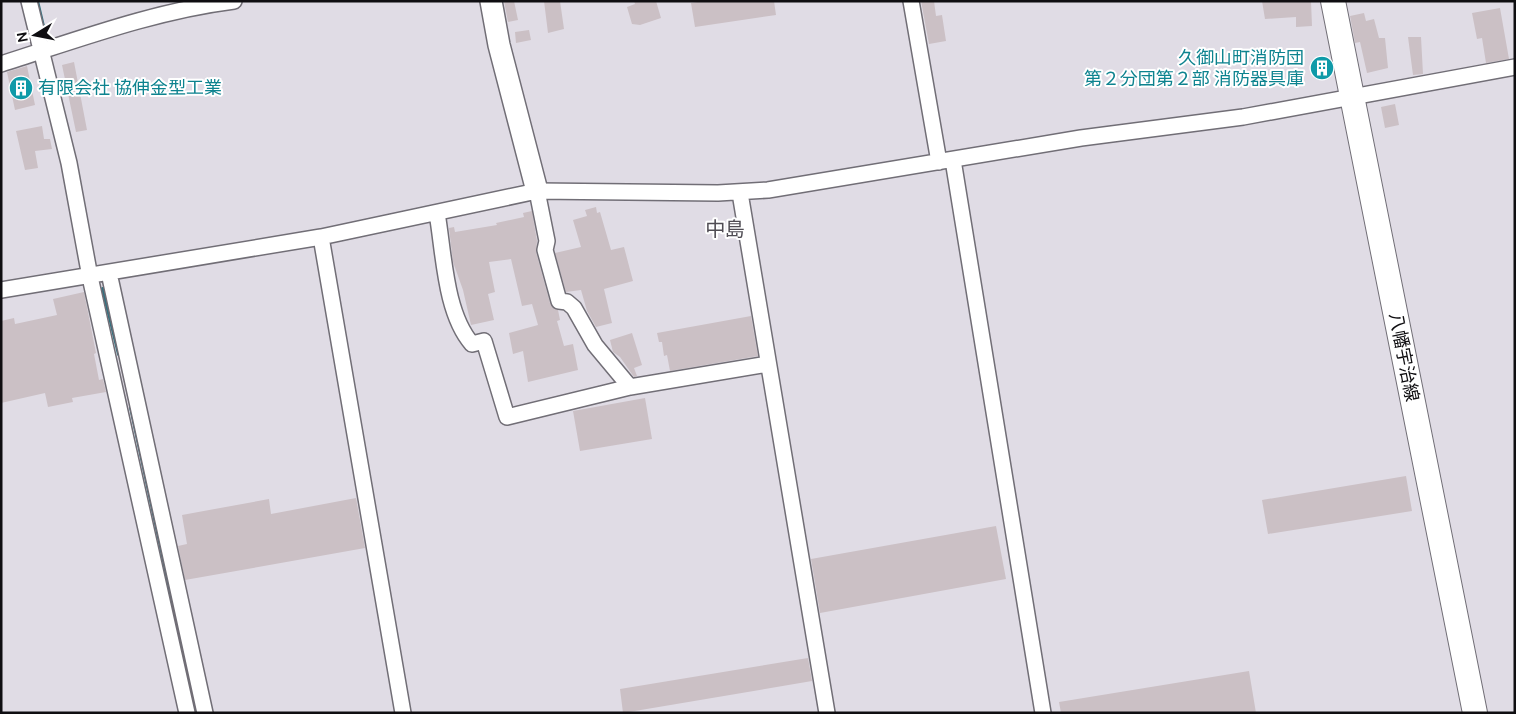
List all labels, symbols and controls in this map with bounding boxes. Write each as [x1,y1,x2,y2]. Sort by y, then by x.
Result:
north arrow [10,10,60,60]
text: N [13,31,31,44]
place label: 久御山町消防団 第２分団第２部 消防器具庫 [1084,47,1304,88]
building icon: 久御山町消防団 第２分団第２部 消防器具庫 [1309,55,1335,81]
building icon: 有限会社 協伸金型工業 [8,75,34,101]
place label: 有限会社 協伸金型工業 [38,77,222,97]
district label: 中島 [705,217,745,240]
street label: 八幡宇治線 [1387,311,1423,403]

